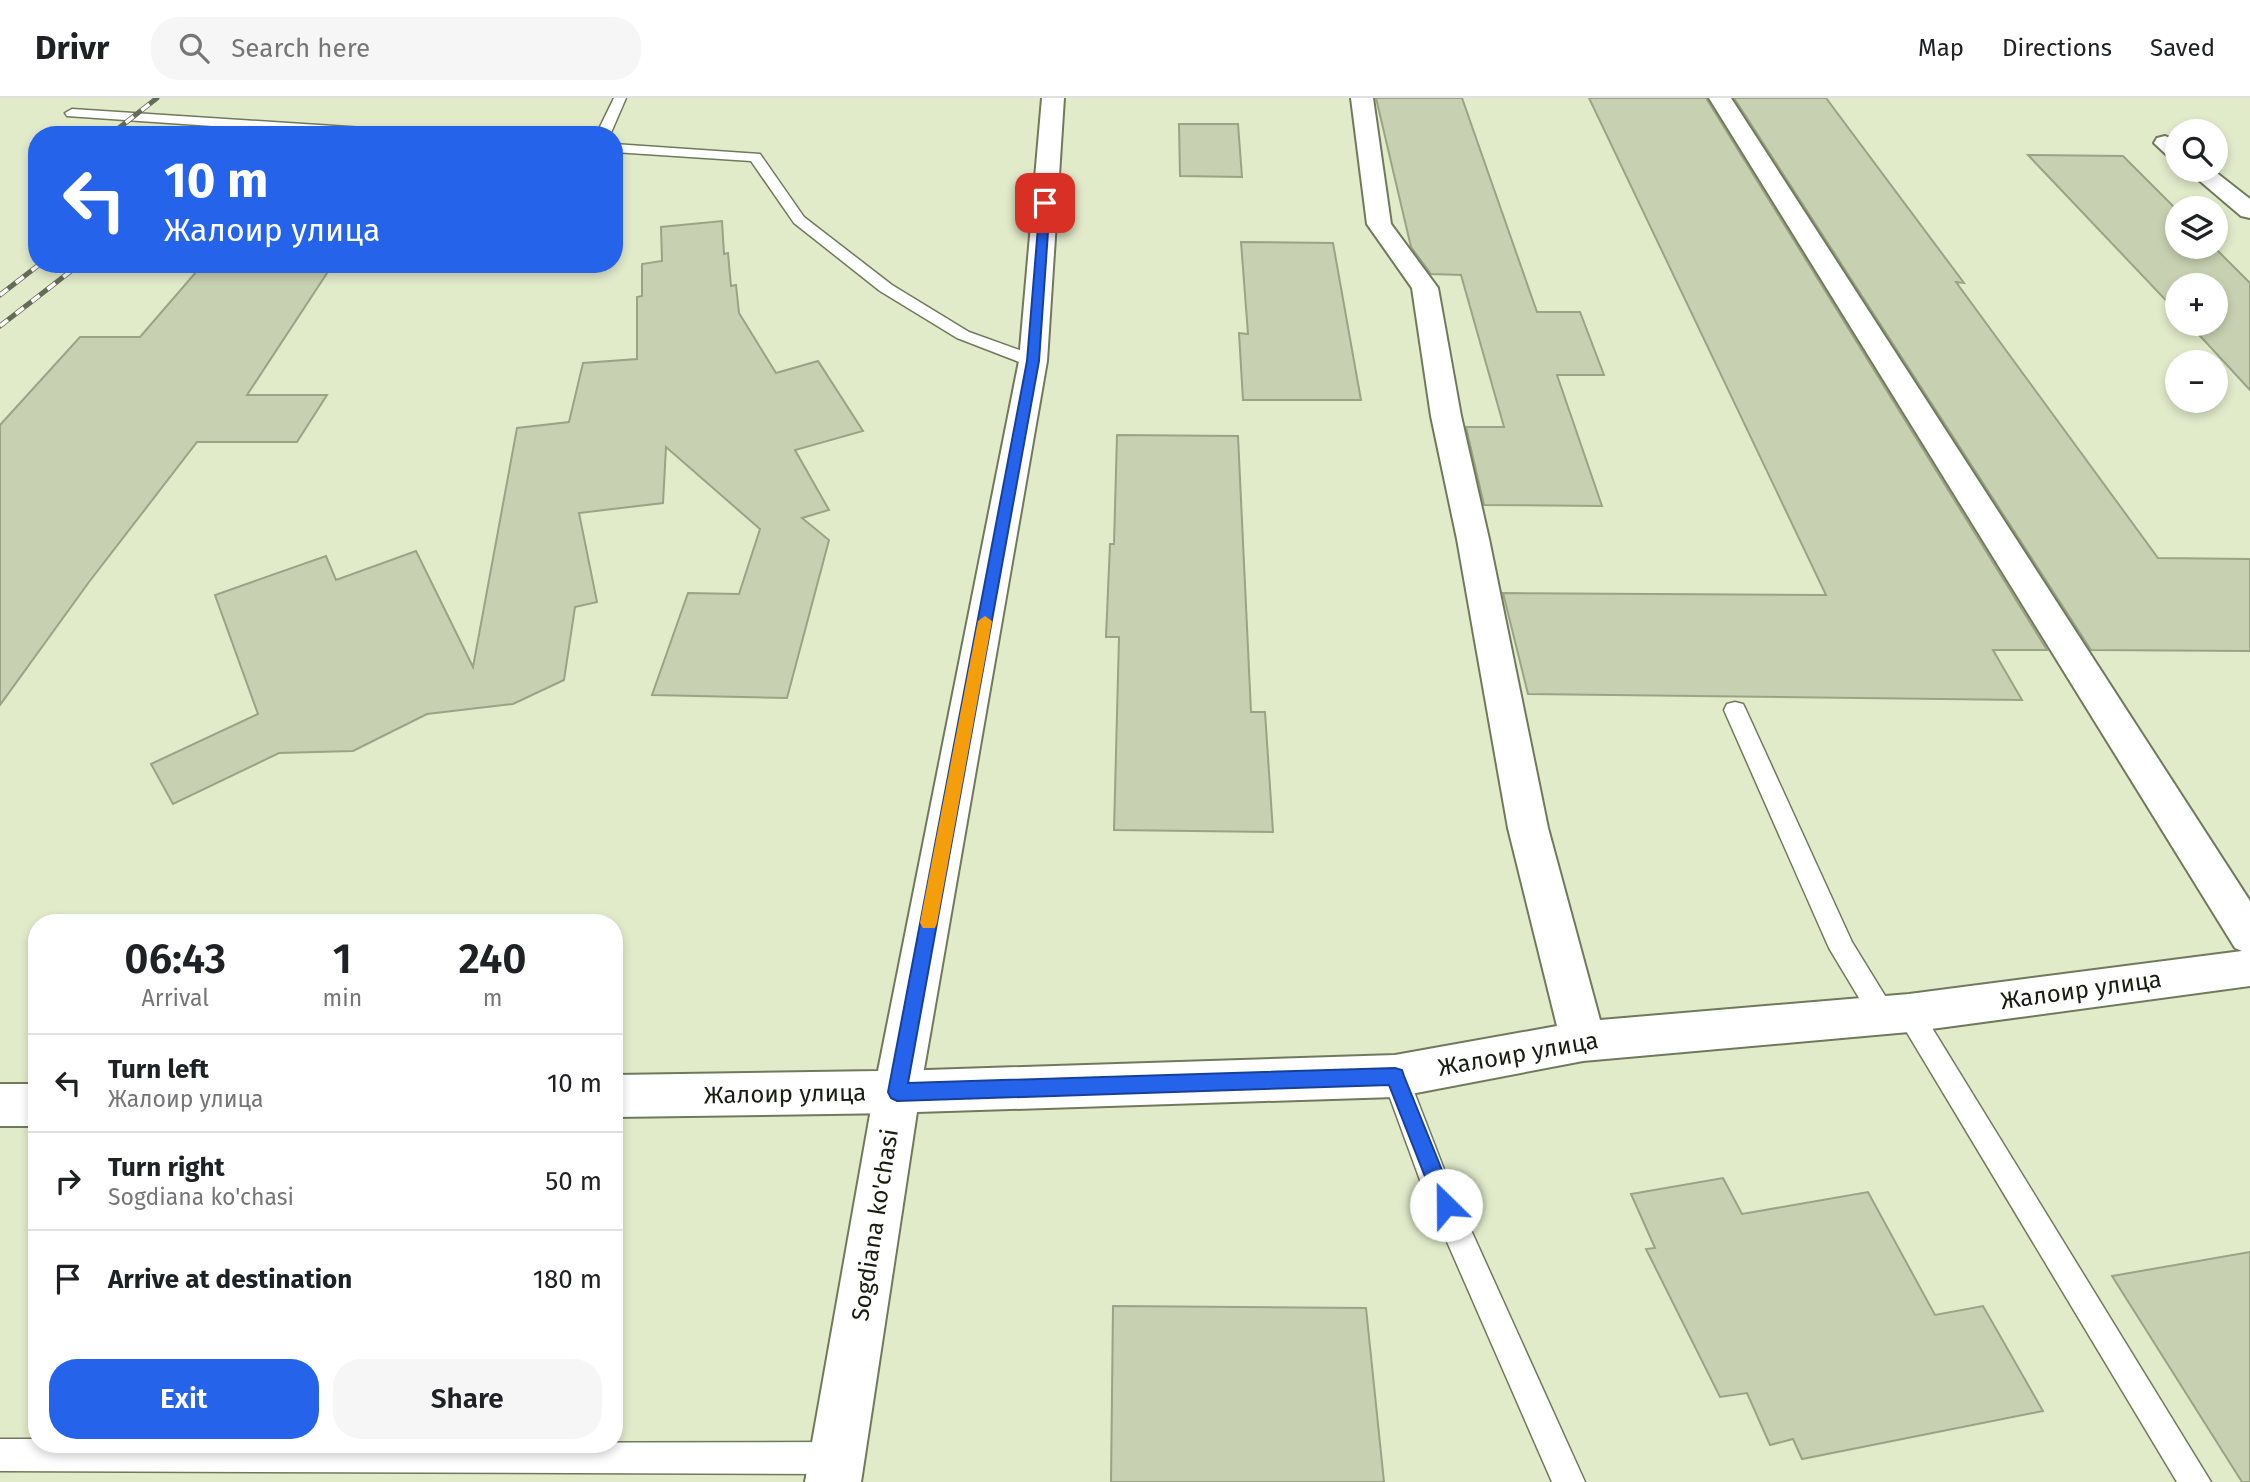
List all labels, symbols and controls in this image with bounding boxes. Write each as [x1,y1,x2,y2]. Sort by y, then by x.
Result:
search box [151,17,641,80]
text: Drivr [35,28,109,68]
icon: search [175,29,213,67]
text: Search here [231,33,370,64]
text: Map [1918,34,1964,62]
text: Directions [2002,34,2112,62]
text: Saved [2150,34,2215,62]
map controls [2165,119,2228,413]
button: search [2165,119,2228,182]
text: 10 m [164,151,268,210]
icon: left [49,154,140,245]
pin [1015,173,1075,233]
icon: arrive [1026,184,1064,222]
button: layers [2165,196,2228,259]
text: Жалоир улица [164,211,380,249]
button: + [2165,273,2228,336]
button: − [2165,350,2228,413]
text: 06:43 [124,934,226,984]
text: 1 [333,934,352,984]
text: 240 [459,934,527,984]
street label: Жалоир улица [1999,965,2163,1015]
text: Arrival [142,984,209,1012]
text: min [323,984,362,1012]
text: m [483,984,502,1012]
street label: Жалоир улица [1436,1026,1600,1082]
text: Turn left [108,1054,209,1085]
icon: left [49,1064,87,1102]
text: 10 m [547,1068,602,1099]
street label: Жалоир улица [704,1079,866,1109]
text: Жалоир улица [108,1085,264,1113]
street label: Sogdiana ko'chasi [846,1127,904,1323]
text: Turn right [108,1152,225,1183]
icon: right [49,1162,87,1200]
text: 50 m [545,1166,602,1197]
position arrow [1409,1168,1483,1242]
text: Sogdiana ko'chasi [108,1183,294,1211]
icon: arrive [49,1260,87,1298]
text: Arrive at destination [108,1264,352,1295]
text: 180 m [533,1264,602,1295]
button: Exit [49,1359,319,1439]
button: Share [333,1359,602,1439]

